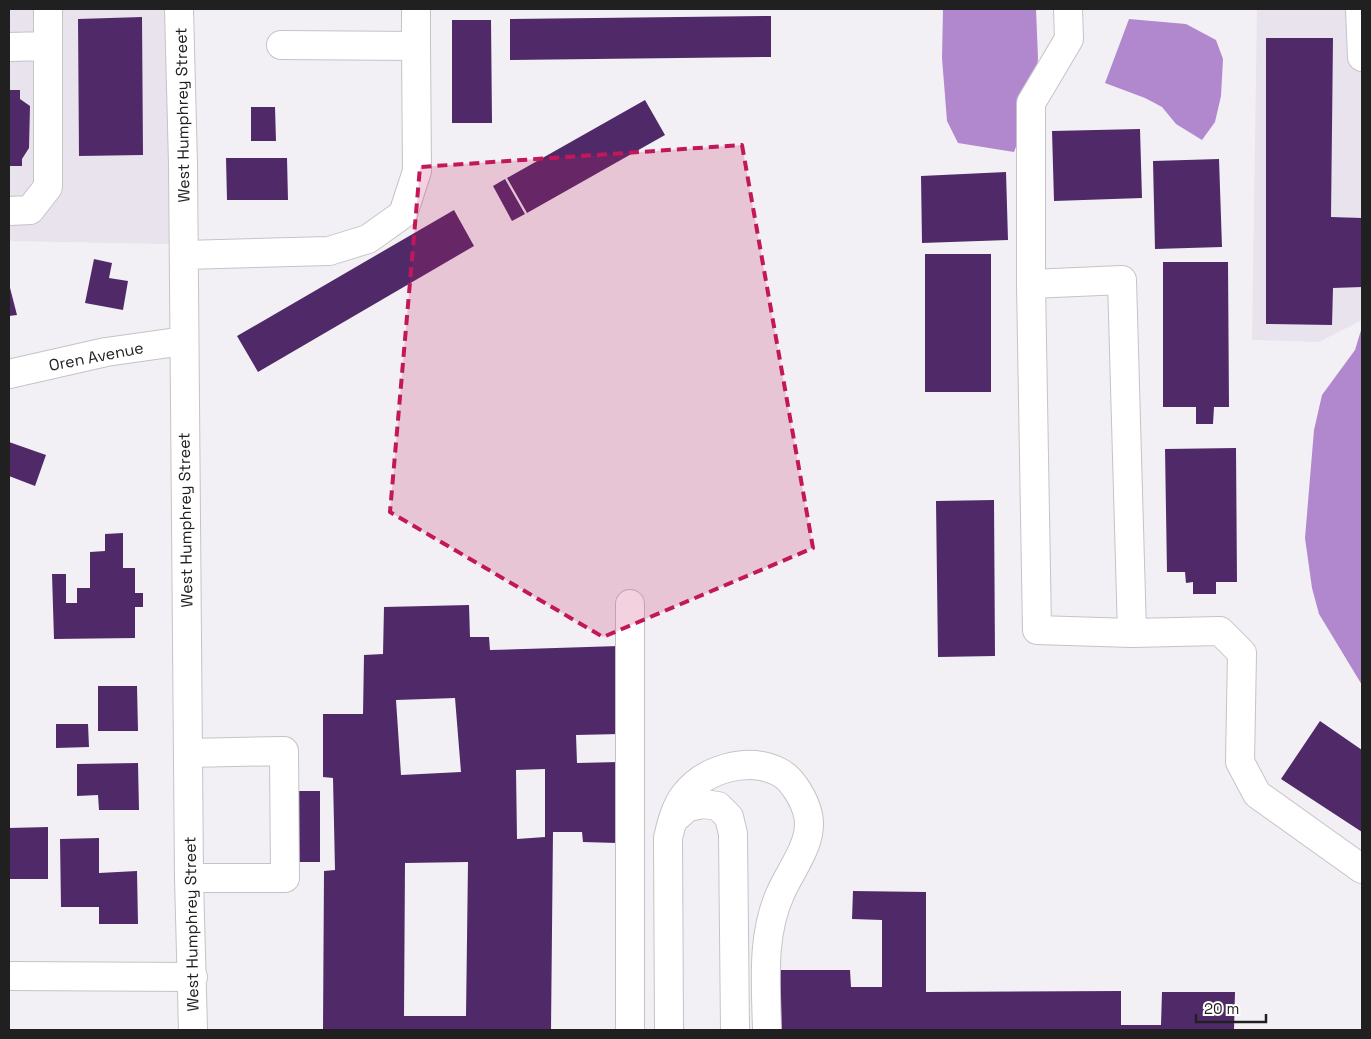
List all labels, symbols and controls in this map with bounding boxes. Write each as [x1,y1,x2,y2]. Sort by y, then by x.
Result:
street label: West Humphrey Street [170,27,195,203]
street label: Oren Avenue [47,337,145,376]
street label: West Humphrey Street [173,432,198,608]
street label: West Humphrey Street [179,836,204,1012]
scale bar [1196,992,1266,1024]
text: 20 m [1204,999,1239,1018]

